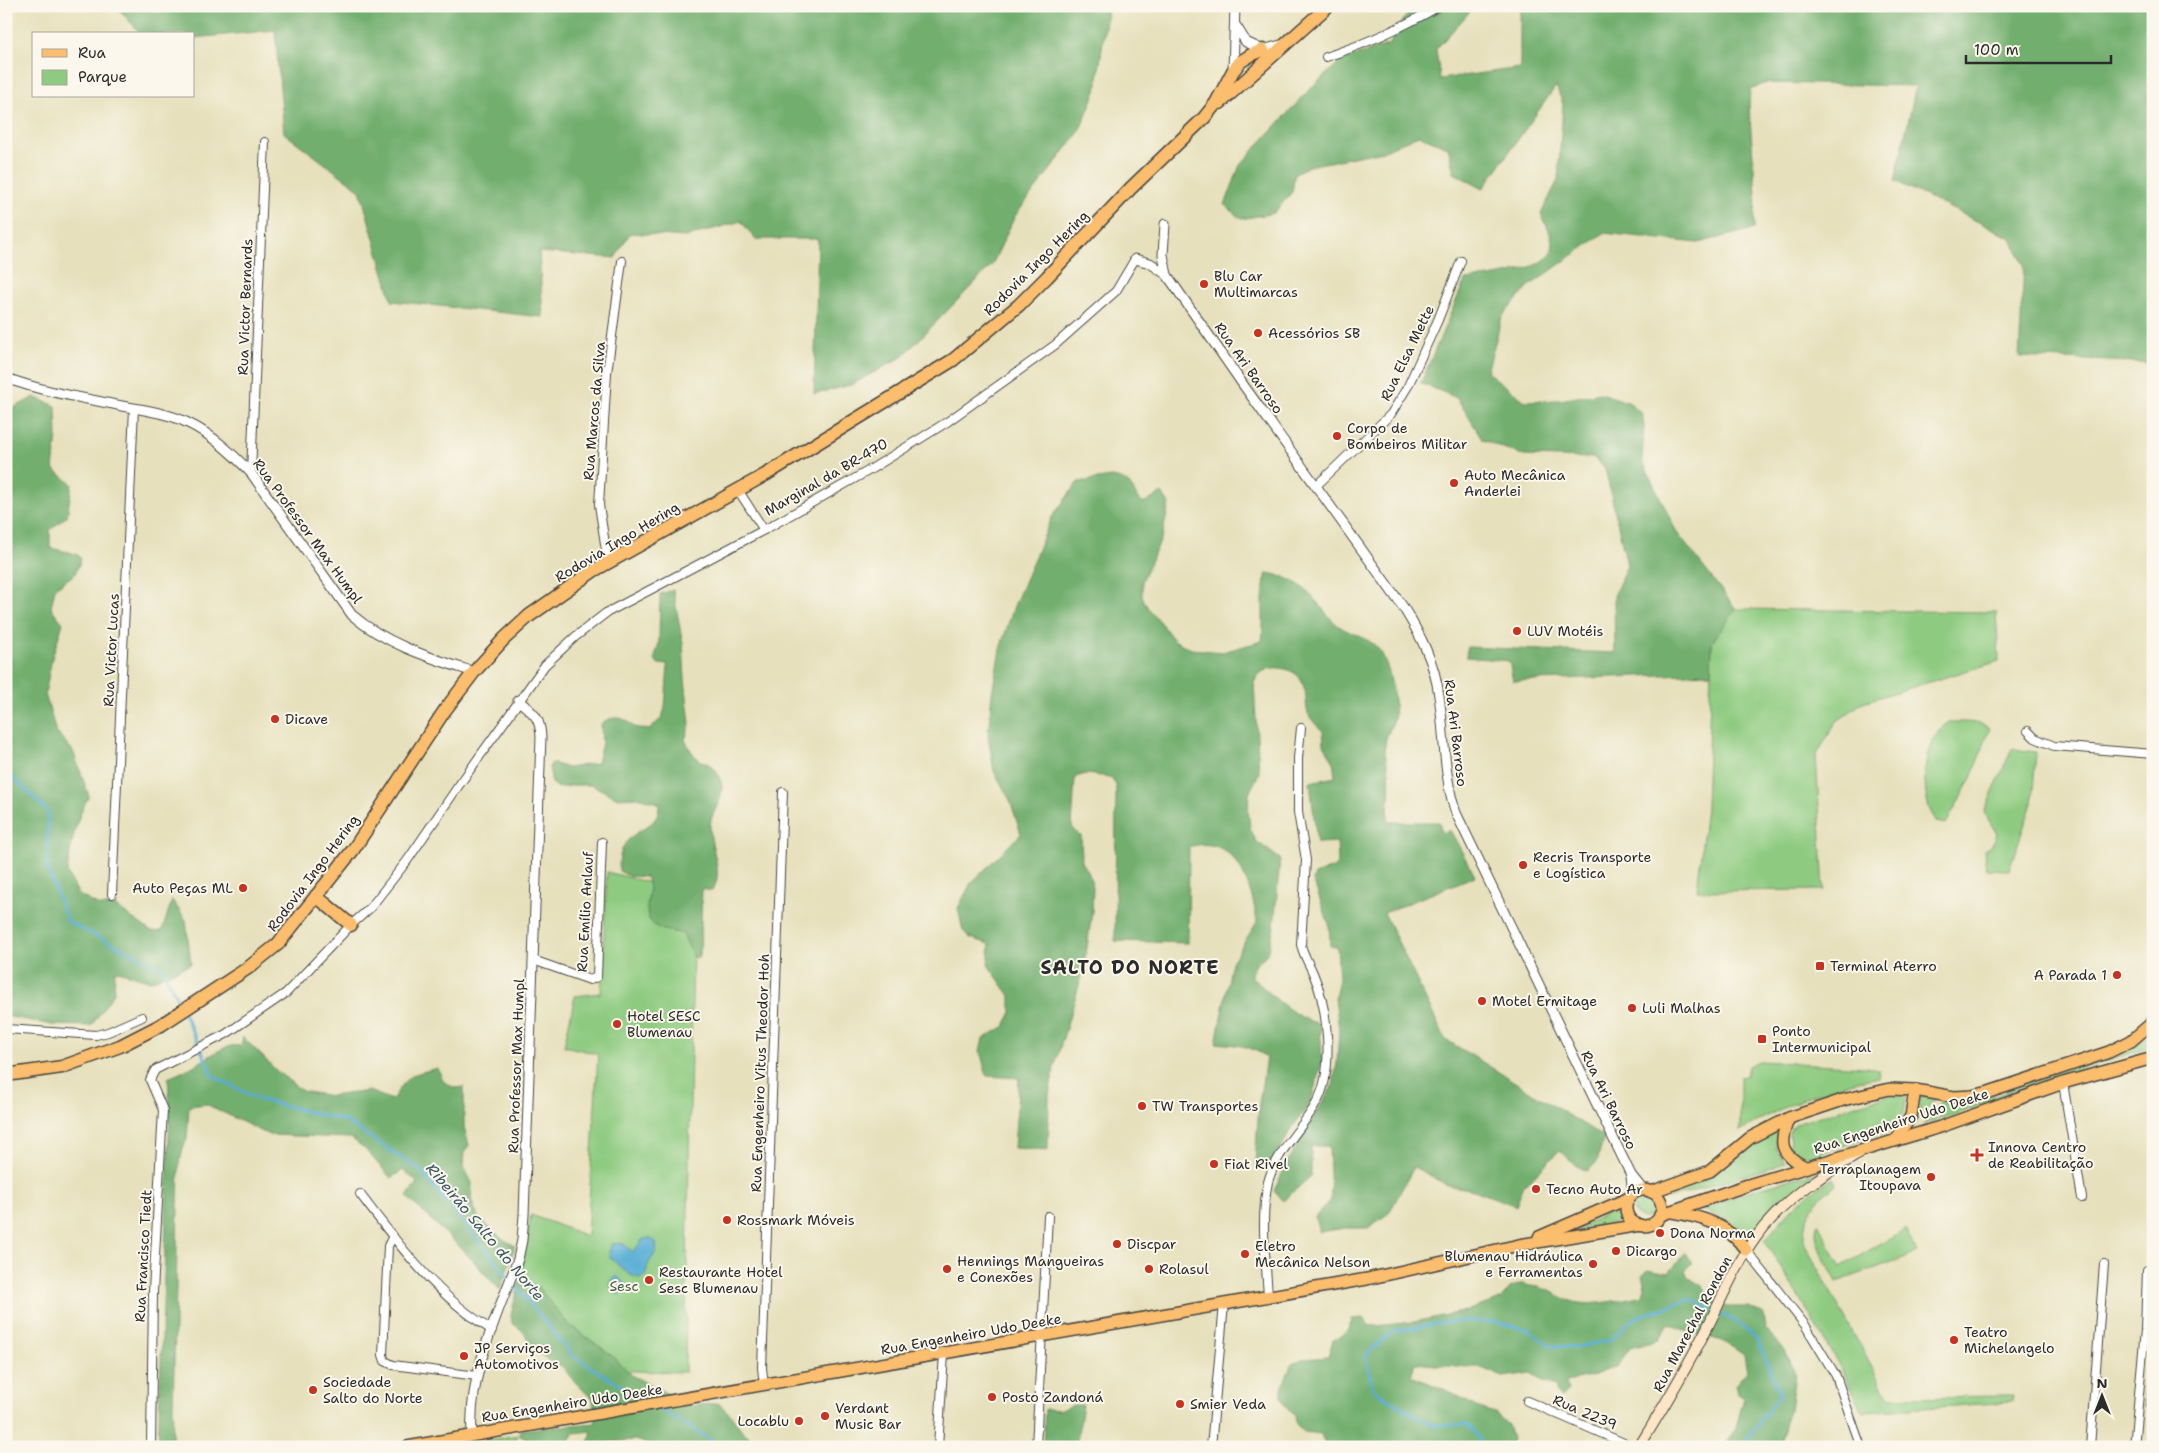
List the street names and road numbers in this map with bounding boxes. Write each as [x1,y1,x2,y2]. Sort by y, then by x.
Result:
street label: Rodovia Ingo Hering [980,207,1092,319]
street label: Rua Victor Bernards [234,238,256,376]
street label: Rua Elsa Mette [1376,302,1438,404]
street label: Rua Ari Barroso [1211,319,1287,417]
street label: Rua Marcos da Silva [579,341,609,481]
street label: Marginal da BR-470 [761,434,891,520]
street label: Rua Professor Max Humpl [249,455,367,608]
street label: Rodovia Ingo Hering [552,498,682,586]
street label: Rua Victor Lucas [99,593,123,707]
street label: Rua Ari Barroso [1440,678,1472,788]
street label: Rodovia Ingo Hering [263,811,363,935]
street label: Rua Emílio Anlauf [573,850,597,973]
street label: Rua Engenheiro Vitus Theodor Hoh [747,953,773,1193]
street label: Rua Professor Max Humpl [504,978,528,1154]
street label: Rua Ari Barroso [1577,1048,1641,1152]
street label: Rua Engenheiro Udo Deeke [1811,1084,1991,1158]
street label: Rua Francisco Tiedt [131,1189,155,1323]
street label: Rua Marechal Rondon [1649,1253,1736,1395]
street label: Rua Engenheiro Udo Deeke [879,1309,1063,1359]
street label: Rua Engenheiro Udo Deeke [480,1380,664,1426]
street label: Rua 2239 [1550,1390,1620,1434]

